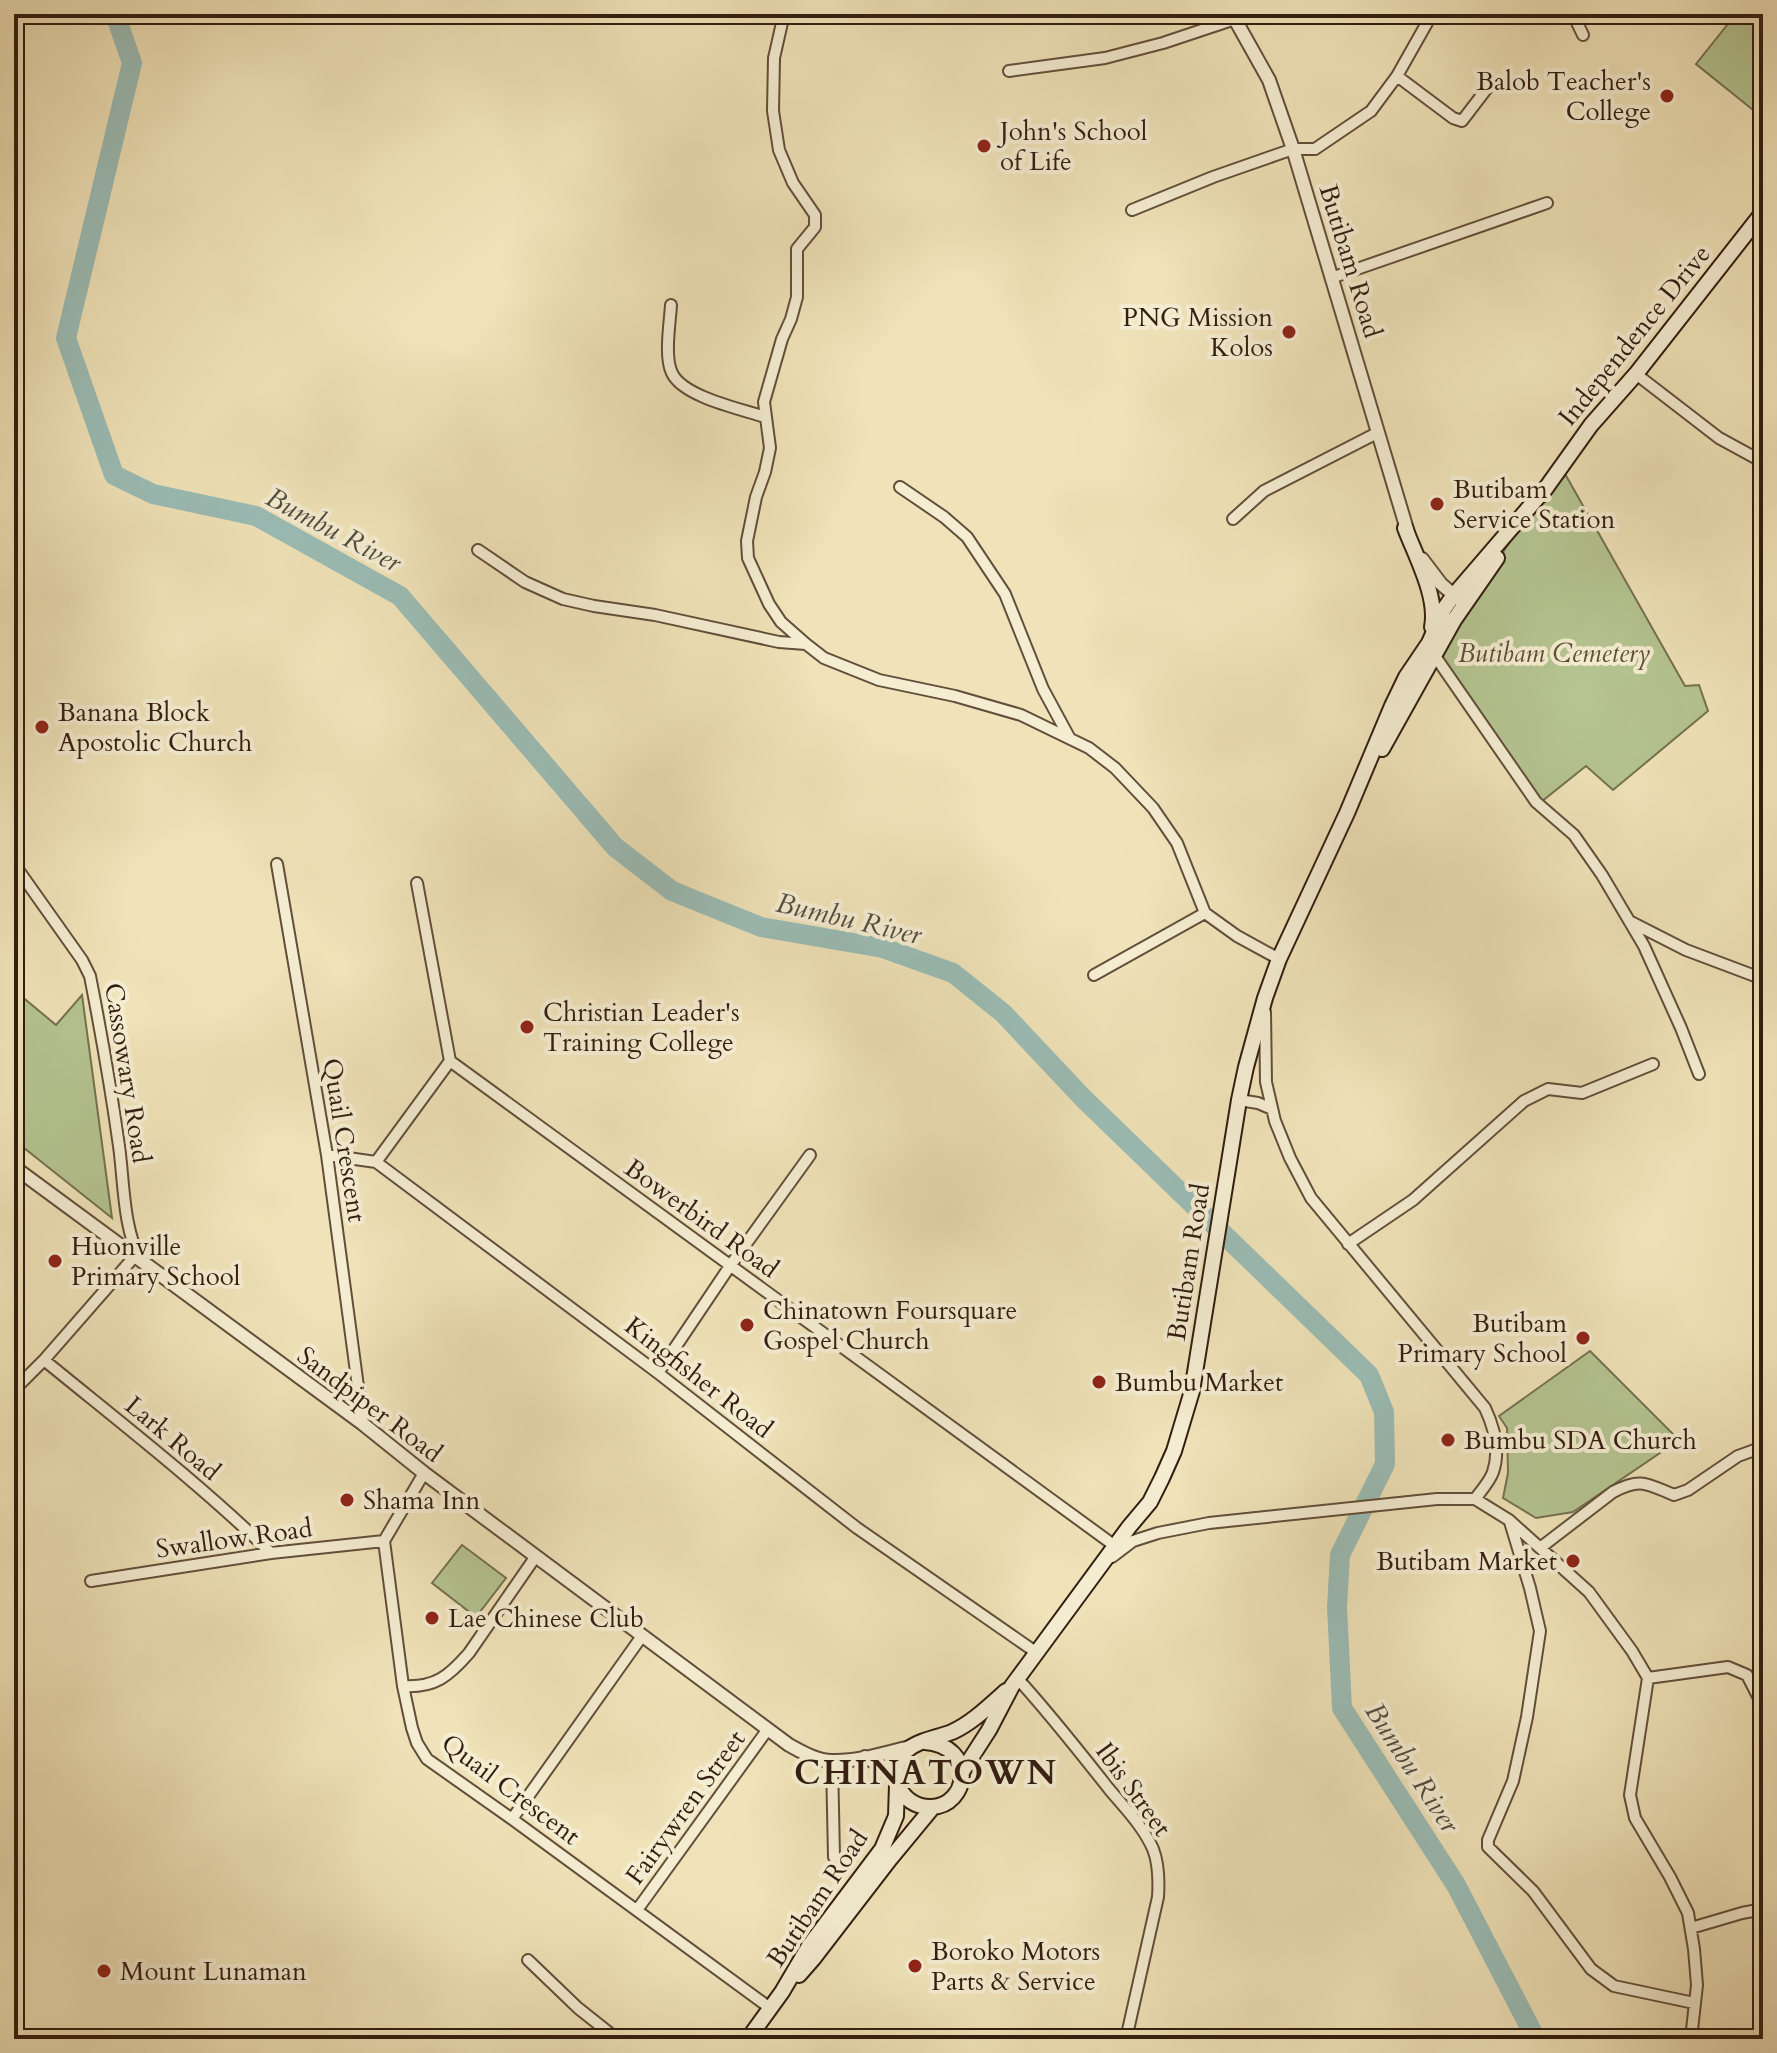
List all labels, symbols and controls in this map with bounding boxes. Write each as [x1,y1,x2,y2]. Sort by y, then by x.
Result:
place label: Balob Teacher's College [1476,64,1651,129]
marker: Balob Teacher's College [1658,87,1676,105]
place label: John's School of Life [996,114,1148,179]
marker: John's School of Life [975,137,993,155]
street label: Butibam Road [1311,180,1391,342]
street label: Independence Drive [1550,237,1718,433]
place label: PNG Mission Kolos [1123,300,1273,365]
marker: PNG Mission Kolos [1280,323,1298,341]
place label: Butibam Service Station [1453,472,1615,537]
water label: Bumbu River [259,478,409,582]
marker: Butibam Service Station [1428,495,1446,513]
park label: Butibam Cemetery [1458,636,1650,671]
place label: Banana Block Apostolic Church [58,695,252,760]
marker: Banana Block Apostolic Church [33,718,51,736]
water label: Bumbu River [772,884,926,954]
street label: Cassowary Road [96,980,159,1166]
place label: Christian Leader's Training College [543,995,740,1060]
marker: Christian Leader's Training College [518,1018,536,1036]
street label: Quail Crescent [314,1056,375,1224]
street label: Bowerbird Road [618,1151,786,1286]
street label: Butibam Road [1159,1181,1218,1343]
place label: Huonville Primary School [71,1229,241,1294]
marker: Huonville Primary School [46,1252,64,1270]
place label: Chinatown Foursquare Gospel Church [763,1293,1017,1358]
place label: Butibam Primary School [1398,1306,1567,1371]
street label: Kingfisher Road [617,1308,780,1446]
marker: Chinatown Foursquare Gospel Church [738,1316,756,1334]
marker: Butibam Primary School [1574,1329,1592,1347]
street label: Sandpiper Road [290,1338,450,1471]
place label: Bumbu Market [1115,1365,1283,1400]
marker: Bumbu Market [1090,1373,1108,1391]
street label: Lark Road [118,1388,228,1489]
place label: Bumbu SDA Church [1464,1423,1697,1458]
marker: Bumbu SDA Church [1439,1431,1457,1449]
place label: Shama Inn [363,1483,480,1518]
marker: Shama Inn [338,1491,356,1509]
street label: Swallow Road [154,1510,315,1567]
place label: Butibam Market [1376,1544,1557,1579]
marker: Butibam Market [1564,1552,1582,1570]
place label: Lae Chinese Club [448,1601,644,1636]
marker: Lae Chinese Club [423,1609,441,1627]
water label: Bumbu River [1356,1695,1469,1841]
street label: Fairywren Street [617,1723,753,1892]
street label: Quail Crescent [434,1726,587,1853]
street label: Ibis Street [1088,1735,1180,1843]
district label: CHINATOWN [794,1750,1058,1796]
street label: Butibam Road [759,1823,876,1974]
place label: Boroko Motors Parts & Service [931,1934,1100,1999]
place label: Mount Lunaman [120,1954,307,1989]
marker: Boroko Motors Parts & Service [906,1957,924,1975]
marker: Mount Lunaman [95,1962,113,1980]

